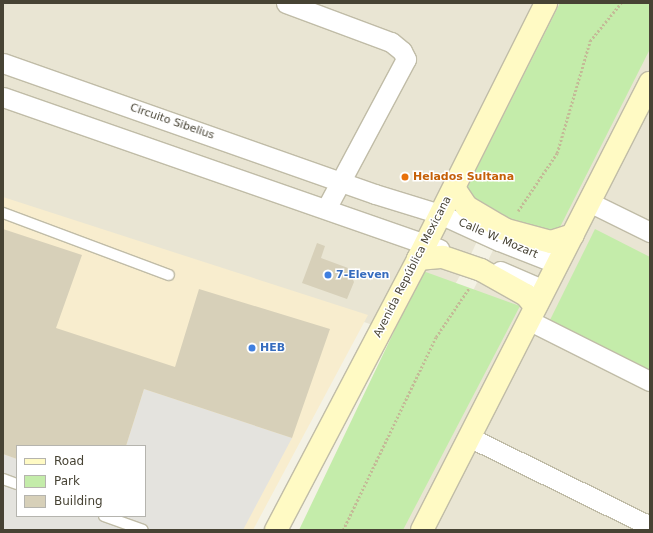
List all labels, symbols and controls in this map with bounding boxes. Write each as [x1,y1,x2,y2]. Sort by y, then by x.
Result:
street label: Circuito Sibelius [128,101,216,143]
place label: Helados Sultana [413,170,514,184]
marker: Helados Sultana [400,172,410,182]
street label: Avenida República Mexicana [372,194,454,340]
street label: Calle W. Mozart [456,216,540,262]
place label: 7-Eleven [336,268,389,282]
marker: 7-Eleven [323,270,333,280]
place label: HEB [260,341,285,355]
marker: HEB [247,343,257,353]
legend [16,445,146,517]
text: Road [54,454,84,468]
text: Park [54,474,80,488]
text: Building [54,494,103,508]

